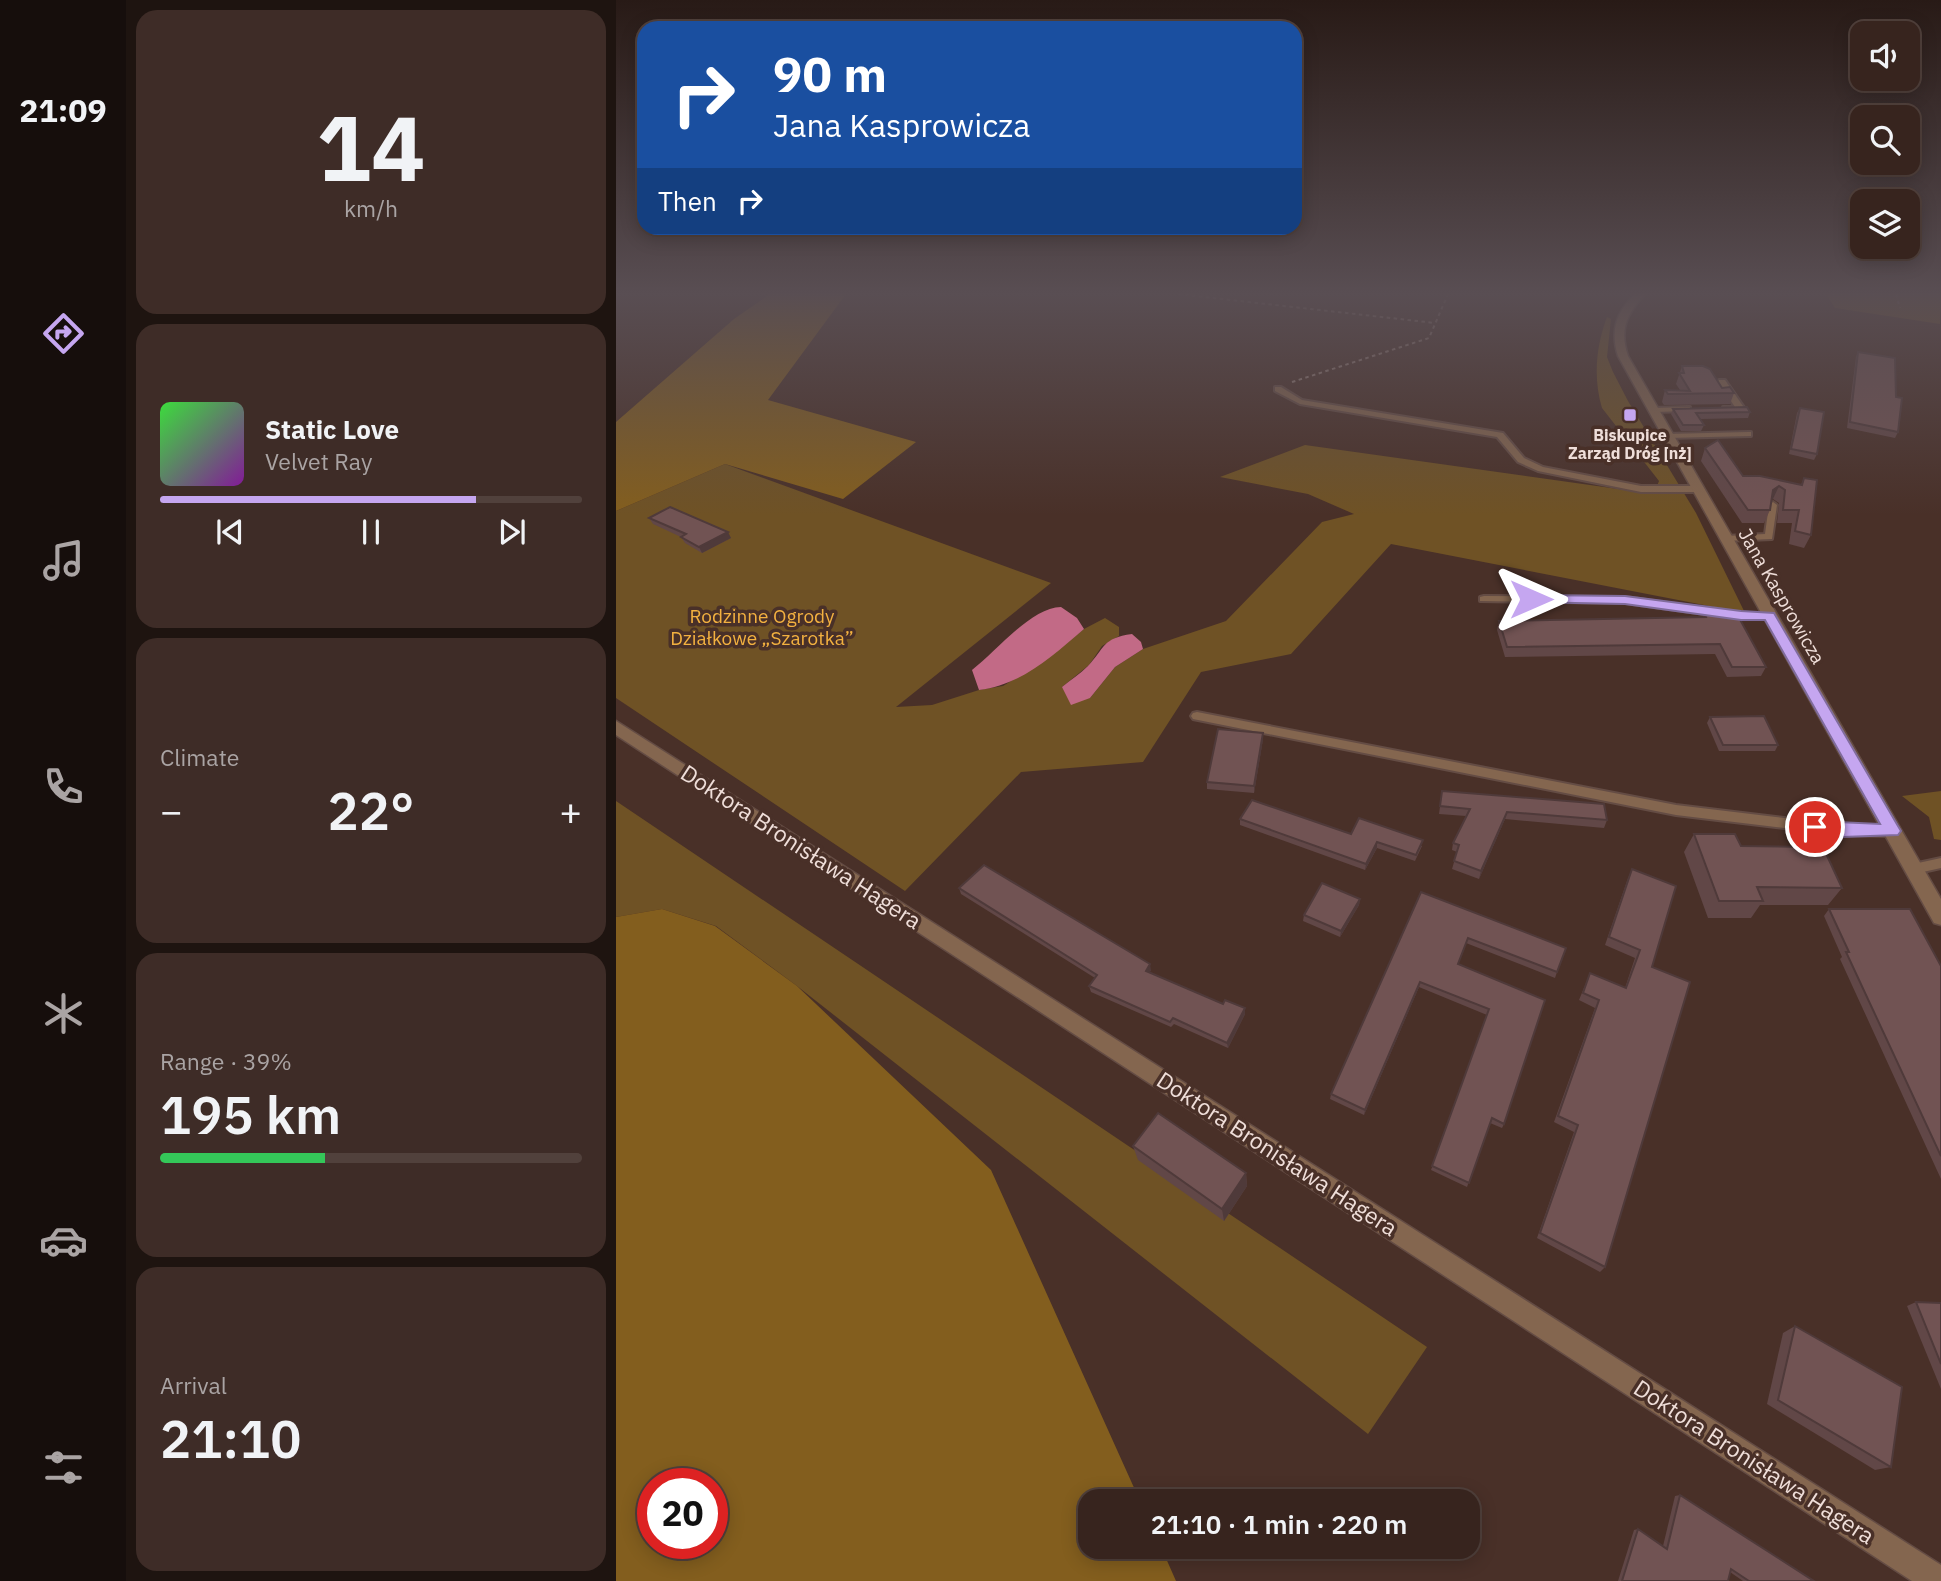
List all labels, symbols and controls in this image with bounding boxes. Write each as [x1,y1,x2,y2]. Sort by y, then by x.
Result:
map controls [1850,21,1920,259]
button: sound [1850,21,1920,91]
text: 90 m [773,42,887,105]
icon: right [658,49,749,140]
text: 14 [316,88,426,206]
text: 21:09 [19,89,107,131]
text: Jana Kasprowicza [773,104,1030,146]
button: search [1850,105,1920,175]
icon: right [731,182,769,220]
text: Then [658,184,717,218]
button: layers [1850,189,1920,259]
text: km/h [344,193,398,223]
icon: directions [39,309,88,358]
marker: Biskupice Zarząd Dróg [nż] [1622,407,1638,423]
text: Static Love [265,412,399,446]
place label: Biskupice Zarząd Dróg [nż] [1568,425,1692,463]
text: Velvet Ray [265,446,372,476]
icon: previous [211,513,249,551]
icon: pause [352,513,390,551]
icon: next [493,513,531,551]
street label: Jana Kasprowicza [1733,524,1831,668]
icon: music [39,536,88,585]
position arrow [1494,562,1568,636]
park label: Rodzinne Ogrody Działkowe „Szarotka” [670,604,854,650]
text: Climate [160,742,239,772]
street label: Doktora Bronisława Hagera [676,757,928,935]
icon: phone [39,762,88,811]
text: 22° [328,777,414,844]
text: − [160,786,183,835]
text: + [559,786,582,835]
pin [1785,797,1845,857]
icon: arrive [1796,808,1834,846]
icon: climate [39,989,88,1038]
text: Range · 39% [160,1046,292,1076]
street label: Doktora Bronisława Hagera [1152,1064,1404,1242]
text: 195 km [160,1081,341,1148]
icon: car [39,1216,88,1265]
text: Arrival [160,1370,227,1400]
street label: Doktora Bronisława Hagera [1629,1372,1881,1550]
text: 21:10 [160,1405,301,1472]
icon: filters [39,1443,88,1492]
speed limit sign: 20 [637,1468,728,1559]
text: 21:10 · 1 min · 220 m [1151,1507,1407,1541]

